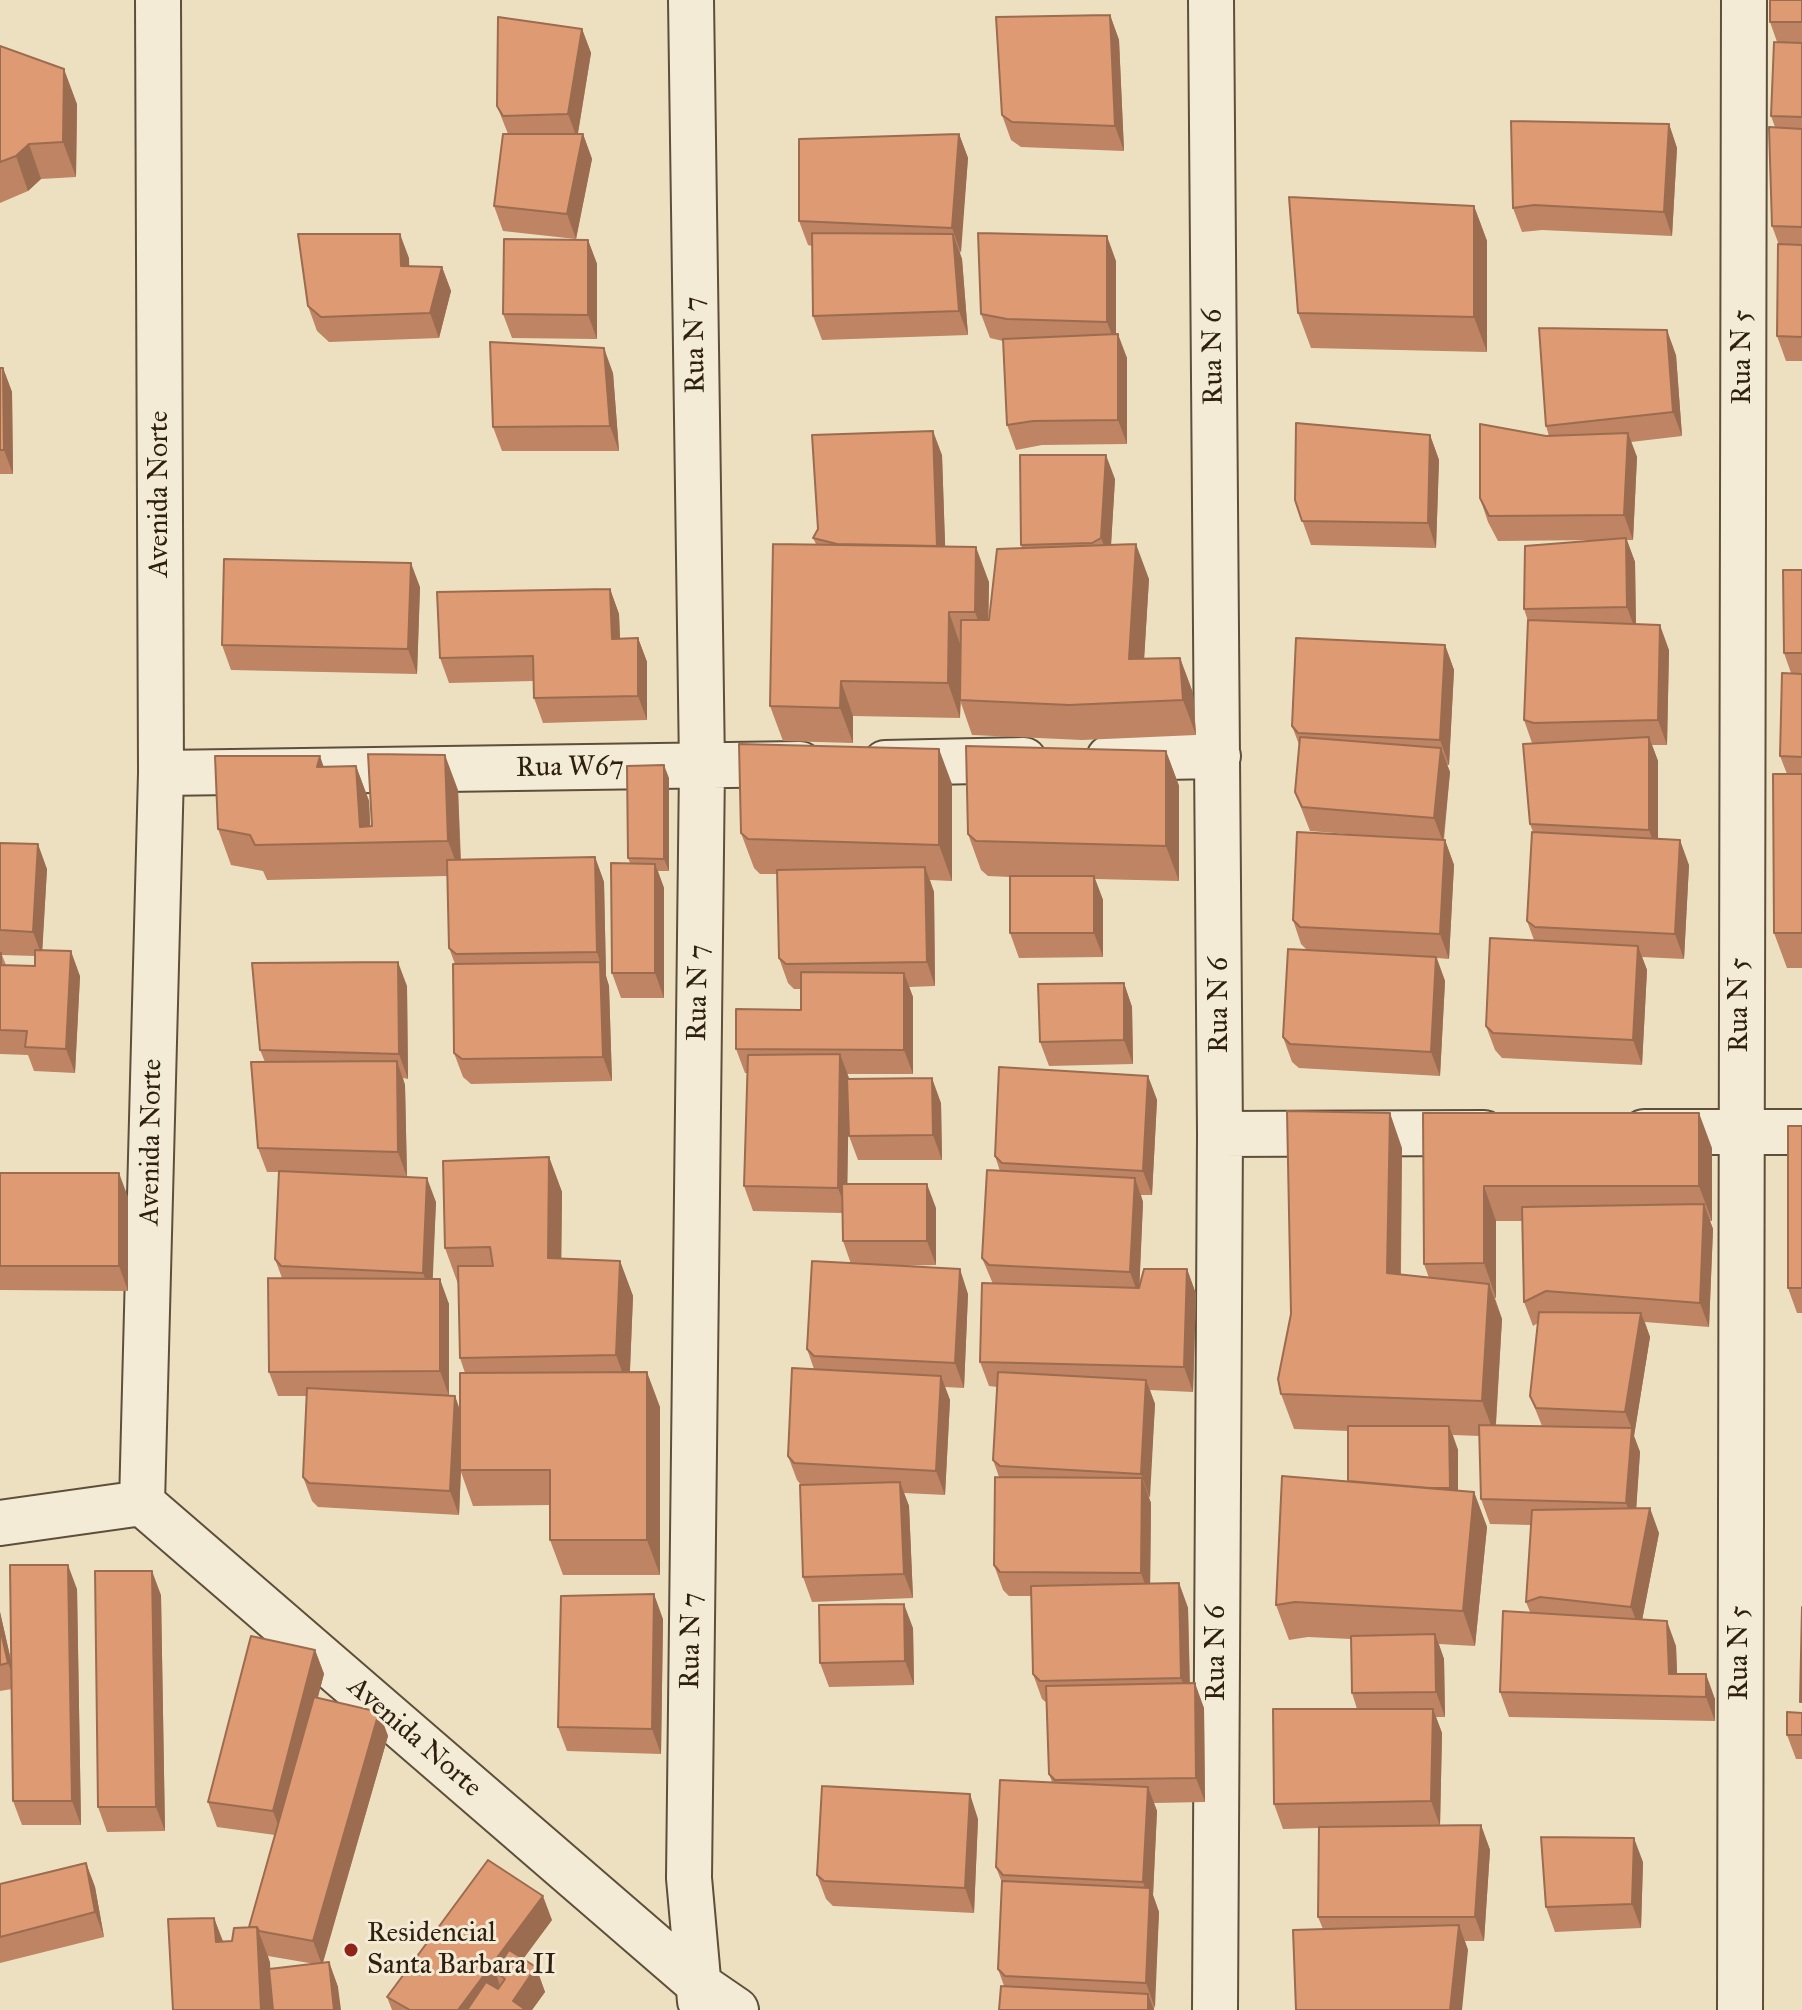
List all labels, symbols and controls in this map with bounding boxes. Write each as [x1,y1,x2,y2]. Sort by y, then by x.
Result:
street label: Rua N 7 [678,296,714,394]
street label: Rua N 6 [1196,309,1232,405]
street label: Rua N 5 [1726,309,1760,405]
street label: Avenida Norte [143,411,177,577]
street label: Rua W67 [516,750,624,786]
street label: Rua N 7 [681,944,717,1042]
street label: Rua N 6 [1203,957,1237,1053]
street label: Rua N 5 [1723,957,1757,1053]
street label: Avenida Norte [134,1058,170,1226]
street label: Rua N 7 [674,1592,710,1690]
street label: Rua N 6 [1200,1605,1234,1701]
street label: Rua N 5 [1723,1605,1757,1701]
street label: Avenida Norte [340,1671,488,1805]
place label: Residencial Santa Barbara II [367,1917,556,1983]
marker: Residencial Santa Barbara II [342,1941,360,1959]

